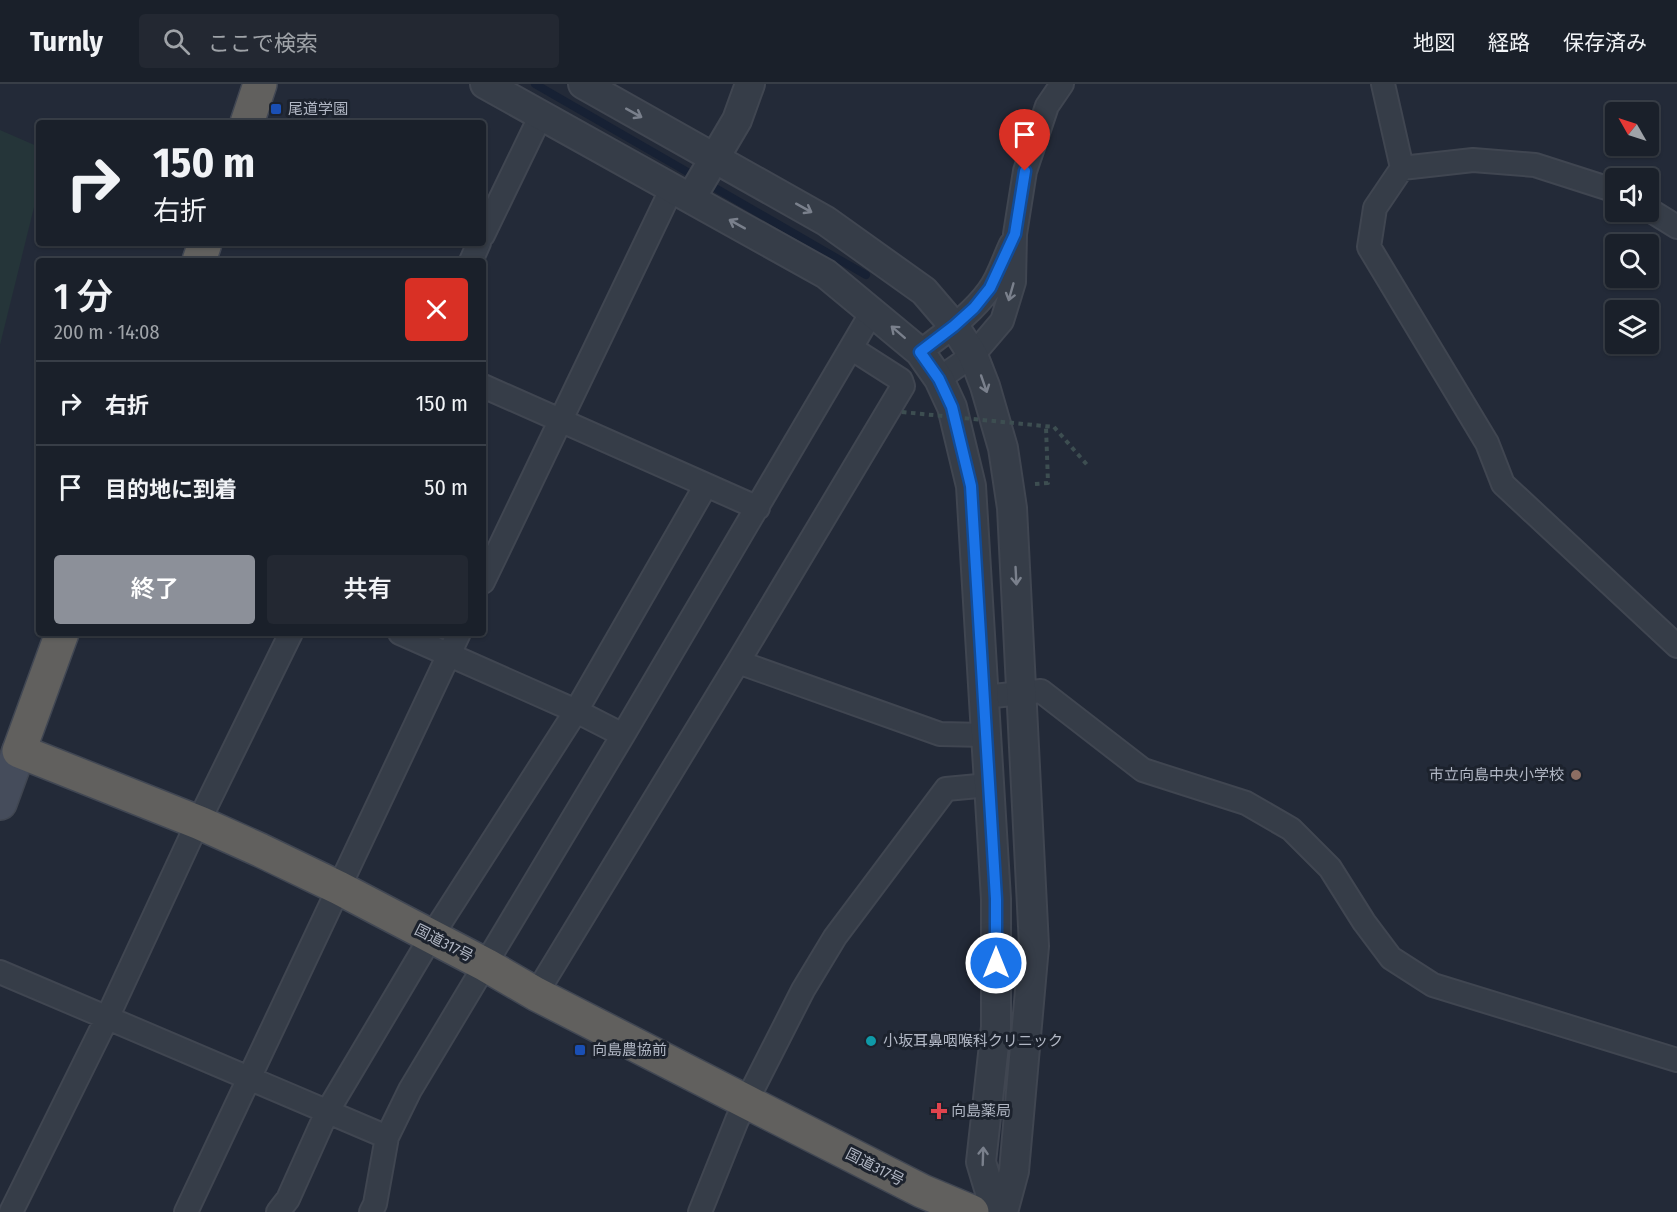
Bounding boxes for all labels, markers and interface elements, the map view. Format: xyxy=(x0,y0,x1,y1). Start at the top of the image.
search box xyxy=(139,14,559,68)
text: Turnly xyxy=(30,25,103,58)
icon: search xyxy=(160,25,193,58)
text: ここで検索 xyxy=(208,30,318,57)
text: 地図 xyxy=(1413,30,1455,56)
text: 経路 xyxy=(1488,30,1530,56)
text: 保存済み xyxy=(1563,30,1647,56)
place label: 尾道学園 xyxy=(288,100,348,118)
marker: 尾道学園 xyxy=(269,102,283,116)
north arrow xyxy=(1605,102,1659,156)
map controls xyxy=(1605,102,1659,354)
one-way arrow xyxy=(625,107,642,119)
pin xyxy=(999,109,1050,171)
icon: arrive xyxy=(1008,118,1041,151)
text: 150 m xyxy=(153,138,255,188)
icon: right xyxy=(54,144,132,222)
button: sound xyxy=(1605,168,1659,222)
text: 右折 xyxy=(153,195,207,227)
one-way arrow xyxy=(795,202,812,214)
one-way arrow xyxy=(728,218,746,229)
button: search xyxy=(1605,234,1659,288)
text: 1 分 xyxy=(54,275,113,319)
button: close xyxy=(405,278,468,341)
one-way arrow xyxy=(1005,282,1016,301)
button: layers xyxy=(1605,300,1659,354)
text: 200 m · 14:08 xyxy=(54,320,160,344)
one-way arrow xyxy=(890,326,906,340)
one-way arrow xyxy=(979,374,990,393)
icon: right xyxy=(54,387,87,420)
text: 150 m xyxy=(416,390,468,417)
text: 右折 xyxy=(105,392,149,419)
icon: arrive xyxy=(54,471,87,504)
text: 50 m xyxy=(424,474,468,501)
text: 目的地に到着 xyxy=(105,476,237,503)
button: 終了 xyxy=(54,555,255,624)
button: 共有 xyxy=(267,555,468,624)
one-way arrow xyxy=(1010,565,1021,585)
place label: 市立向島中央小学校 xyxy=(1429,766,1564,784)
marker: 市立向島中央小学校 xyxy=(1569,768,1583,782)
street label: 国道317号 xyxy=(412,921,476,965)
position arrow xyxy=(964,931,1028,995)
place label: 小坂耳鼻咽喉科クリニック xyxy=(883,1032,1063,1050)
marker: 小坂耳鼻咽喉科クリニック xyxy=(864,1034,878,1048)
place label: 向島農協前 xyxy=(592,1041,667,1059)
marker: 向島農協前 xyxy=(573,1043,587,1057)
place label: 向島薬局 xyxy=(951,1102,1011,1120)
marker: 向島薬局 xyxy=(932,1104,946,1118)
street label: 国道317号 xyxy=(843,1145,907,1189)
one-way arrow xyxy=(977,1146,988,1166)

